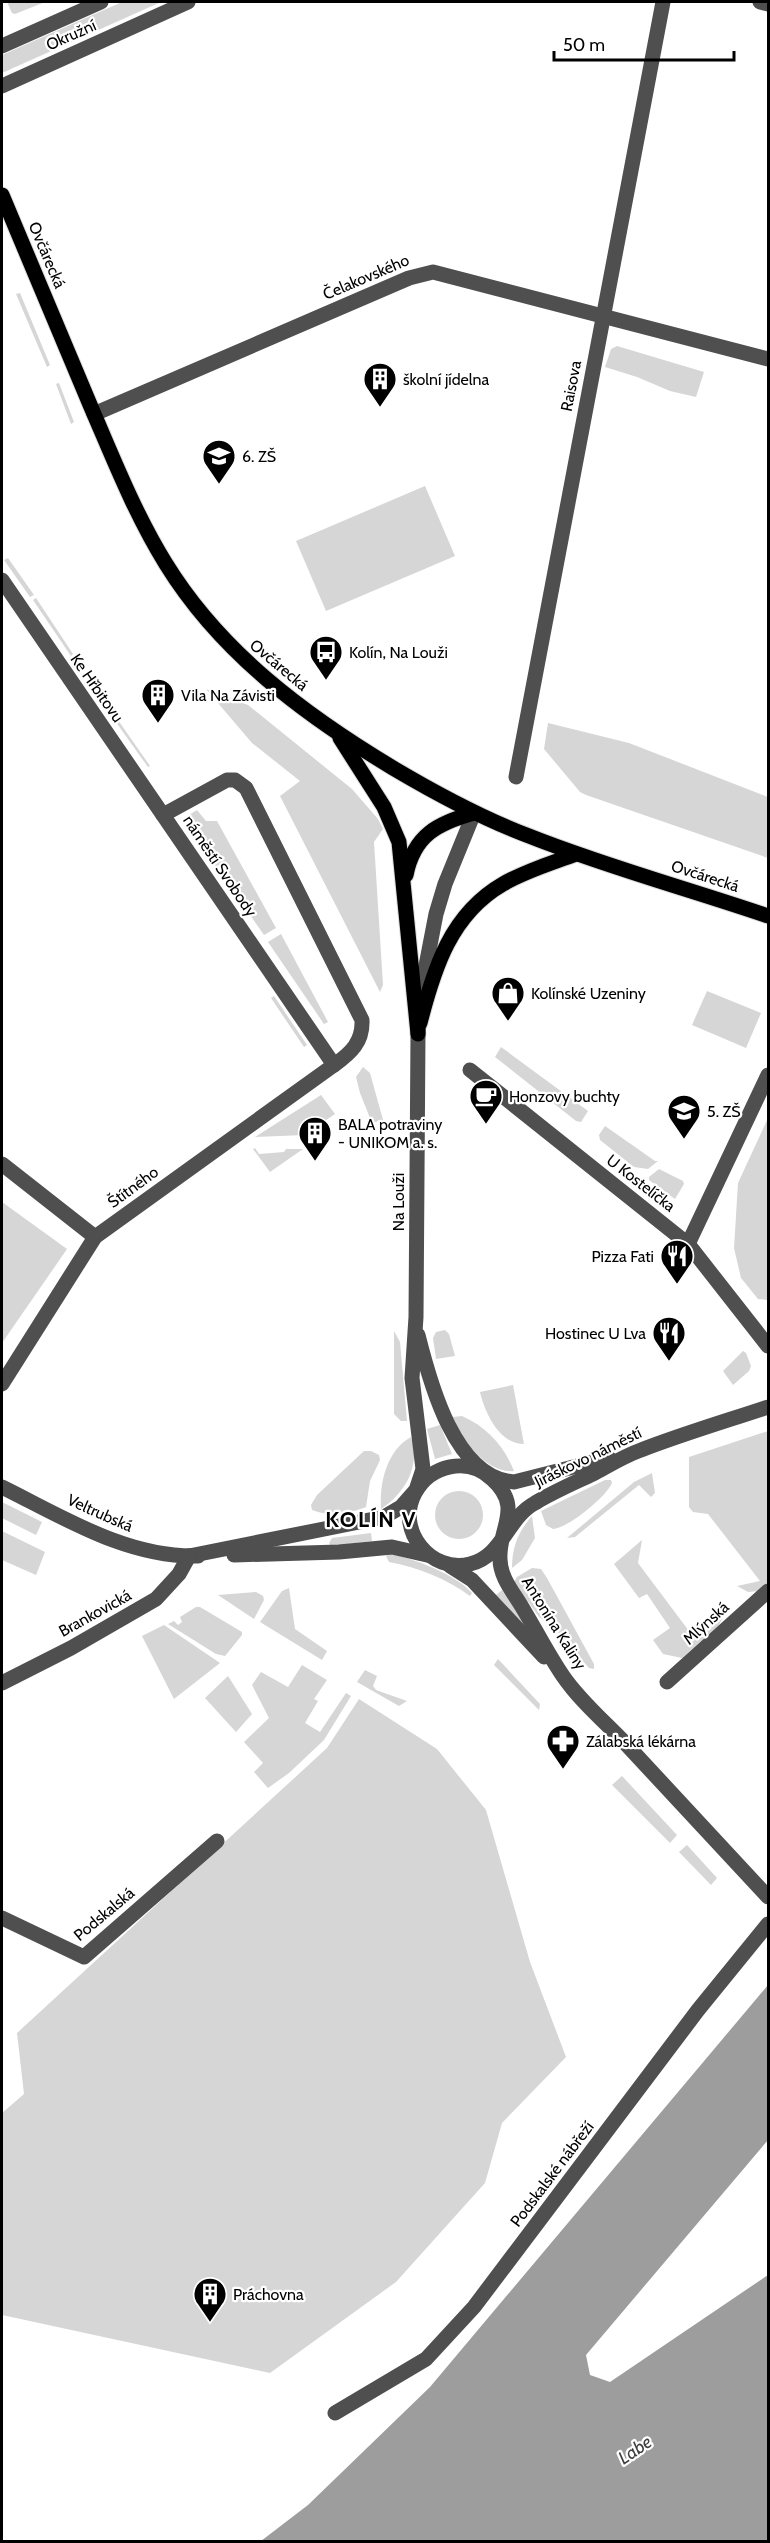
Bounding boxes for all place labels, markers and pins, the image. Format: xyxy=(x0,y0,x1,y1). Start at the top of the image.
building icon: školní jídelna xyxy=(362,361,398,408)
place label: školní jídelna xyxy=(403,370,490,389)
school or university icon: 6. ZŠ xyxy=(201,438,237,485)
place label: 6. ZŠ xyxy=(242,447,276,466)
bus stop icon: Kolín, Na Louži xyxy=(308,634,344,681)
place label: Kolín, Na Louži xyxy=(349,643,448,662)
building icon: Vila Na Závisti xyxy=(140,677,176,724)
place label: Vila Na Závisti xyxy=(181,686,275,705)
shop icon: Kolínské Uzeniny xyxy=(490,975,526,1022)
place label: Kolínské Uzeniny xyxy=(531,984,646,1003)
cafe icon: Honzovy buchty xyxy=(468,1078,504,1125)
place label: Honzovy buchty xyxy=(509,1087,620,1106)
school or university icon: 5. ZŠ xyxy=(666,1093,702,1140)
place label: 5. ZŠ xyxy=(707,1102,741,1121)
building icon: BALA potraviny - UNIKOM a. s. xyxy=(297,1115,333,1162)
place label: BALA potraviny - UNIKOM a. s. xyxy=(338,1115,442,1152)
restaurant icon: Pizza Fati xyxy=(659,1238,695,1285)
place label: Pizza Fati xyxy=(591,1247,654,1266)
restaurant icon: Hostinec U Lva xyxy=(651,1315,687,1362)
place label: Hostinec U Lva xyxy=(545,1324,646,1343)
pharmacy icon: Zálabská lékárna xyxy=(545,1723,581,1770)
place label: Zálabská lékárna xyxy=(586,1732,696,1751)
building icon: Práchovna xyxy=(192,2276,228,2323)
place label: Práchovna xyxy=(233,2285,304,2304)

